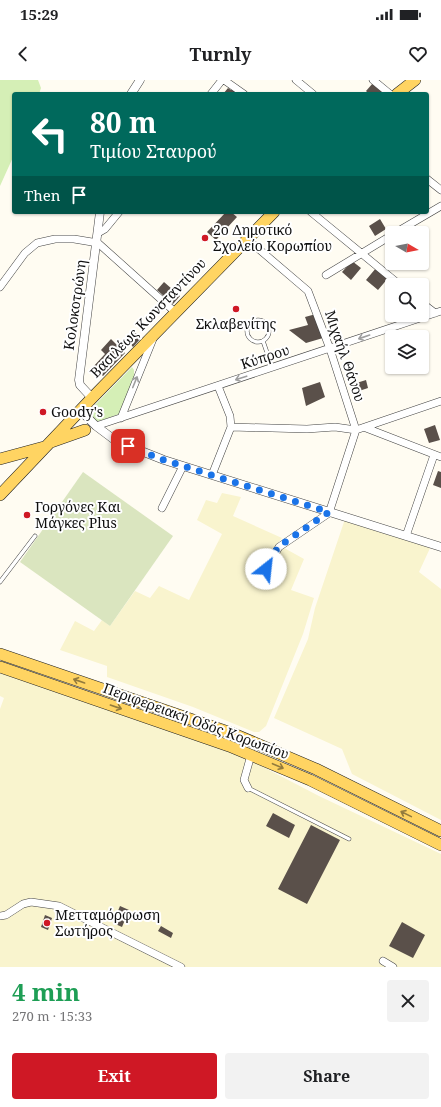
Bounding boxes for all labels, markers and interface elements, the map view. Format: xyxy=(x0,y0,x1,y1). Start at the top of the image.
text: 15:29 xyxy=(20,4,58,24)
text: Turnly xyxy=(190,42,251,66)
icon: back xyxy=(12,43,34,65)
icon: heart xyxy=(407,43,429,65)
text: 80 m xyxy=(90,103,157,141)
icon: left xyxy=(24,108,76,160)
text: Τιμίου Σταυρού xyxy=(90,139,217,163)
icon: arrive xyxy=(68,184,90,206)
text: Then xyxy=(24,185,60,205)
place label: 2ο Δημοτικό Σχολείο Κορωπίου xyxy=(213,220,332,255)
north arrow xyxy=(385,226,429,270)
map controls xyxy=(385,226,429,374)
marker: 2ο Δημοτικό Σχολείο Κορωπίου xyxy=(200,233,210,243)
street label: Βασιλέως Κωνσταντίνου xyxy=(85,254,210,382)
street label: Κολοκοτρώνη xyxy=(59,259,90,351)
button: search xyxy=(385,278,429,322)
marker: Σκλαβενίτης xyxy=(231,304,241,314)
street label: Μιχαήλ Θάνου xyxy=(321,308,370,404)
place label: Σκλαβενίτης xyxy=(196,314,277,333)
button: layers xyxy=(385,330,429,374)
one-way arrow xyxy=(358,334,371,341)
street label: Κύπρου xyxy=(238,340,292,373)
one-way arrow xyxy=(236,375,248,383)
one-way arrow xyxy=(132,376,140,388)
place label: Goody's xyxy=(51,402,103,421)
marker: Goody's xyxy=(38,407,48,417)
pin xyxy=(111,429,145,463)
icon: arrive xyxy=(117,435,139,457)
place label: Γοργόνες Και Μάγκες Plus xyxy=(35,497,121,532)
marker: Γοργόνες Και Μάγκες Plus xyxy=(22,510,32,520)
position arrow xyxy=(245,548,287,590)
one-way arrow xyxy=(73,676,85,684)
street label: Περιφερειακή Οδός Κορωπίου xyxy=(101,678,292,763)
one-way arrow xyxy=(110,703,122,711)
one-way arrow xyxy=(271,763,283,771)
one-way arrow xyxy=(400,810,412,817)
place label: Μετταμόρφωση Σωτήρος xyxy=(55,905,160,940)
marker: Μετταμόρφωση Σωτήρος xyxy=(42,918,52,928)
text: 4 min xyxy=(12,975,80,1008)
button: close xyxy=(387,980,429,1022)
text: 270 m · 15:33 xyxy=(12,1007,92,1025)
button: Exit xyxy=(12,1053,217,1099)
button: Share xyxy=(225,1053,429,1099)

